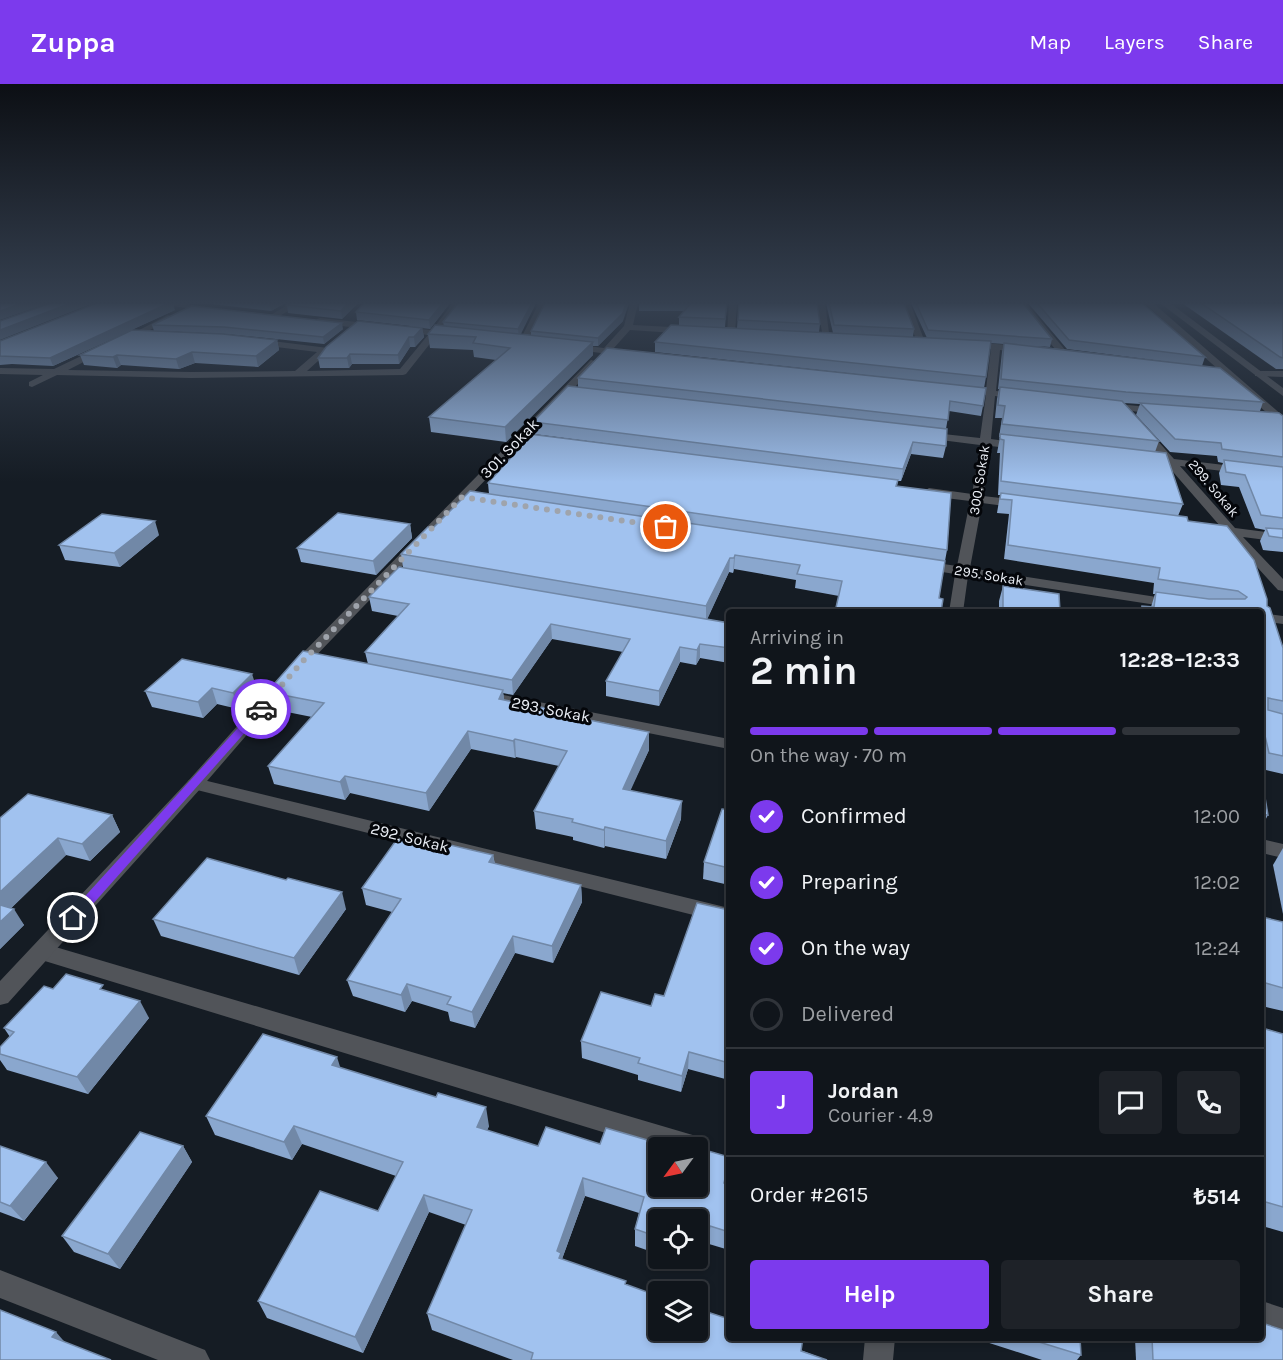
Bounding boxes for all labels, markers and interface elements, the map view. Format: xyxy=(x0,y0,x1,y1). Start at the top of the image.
text: Zuppa xyxy=(30,26,116,59)
text: Map xyxy=(1029,30,1071,54)
text: Layers xyxy=(1104,30,1165,54)
text: Share xyxy=(1198,30,1253,54)
street label: 301. Sokak xyxy=(476,414,543,482)
street label: 300. Sokak xyxy=(966,444,993,516)
street label: 299. Sokak xyxy=(1185,456,1243,521)
pin xyxy=(640,501,691,552)
icon: bag xyxy=(649,510,682,543)
street label: 295. Sokak xyxy=(953,562,1025,589)
text: Arriving in xyxy=(750,626,844,649)
text: 12:28–12:33 xyxy=(1119,647,1240,673)
text: 2 min xyxy=(750,648,858,694)
courier xyxy=(231,679,291,739)
icon: car xyxy=(245,693,278,726)
street label: 293. Sokak xyxy=(510,693,592,726)
text: On the way · 70 m xyxy=(750,744,907,767)
icon: check xyxy=(750,800,783,833)
text: Confirmed xyxy=(801,803,907,829)
text: 12:00 xyxy=(1193,805,1240,828)
street label: 292. Sokak xyxy=(369,819,451,856)
icon: check xyxy=(750,866,783,899)
text: Preparing xyxy=(801,869,898,895)
text: 12:02 xyxy=(1194,871,1240,894)
pin xyxy=(47,892,98,943)
icon: home xyxy=(56,901,89,934)
icon: check xyxy=(750,932,783,965)
text: On the way xyxy=(801,935,910,961)
text: 12:24 xyxy=(1194,937,1240,960)
text: Delivered xyxy=(801,1001,894,1027)
button: chat xyxy=(1099,1071,1162,1134)
button: phone xyxy=(1177,1071,1240,1134)
text: Jordan xyxy=(828,1078,899,1104)
text: J xyxy=(777,1089,786,1115)
text: Courier · 4.9 xyxy=(828,1104,933,1127)
north arrow xyxy=(648,1137,708,1197)
map controls xyxy=(648,1137,708,1341)
text: Order #2615 xyxy=(750,1182,868,1208)
text: ₺514 xyxy=(1194,1184,1240,1210)
button: locate xyxy=(648,1209,708,1269)
button: Help xyxy=(750,1260,989,1329)
button: Share xyxy=(1001,1260,1240,1329)
button: layers xyxy=(648,1281,708,1341)

